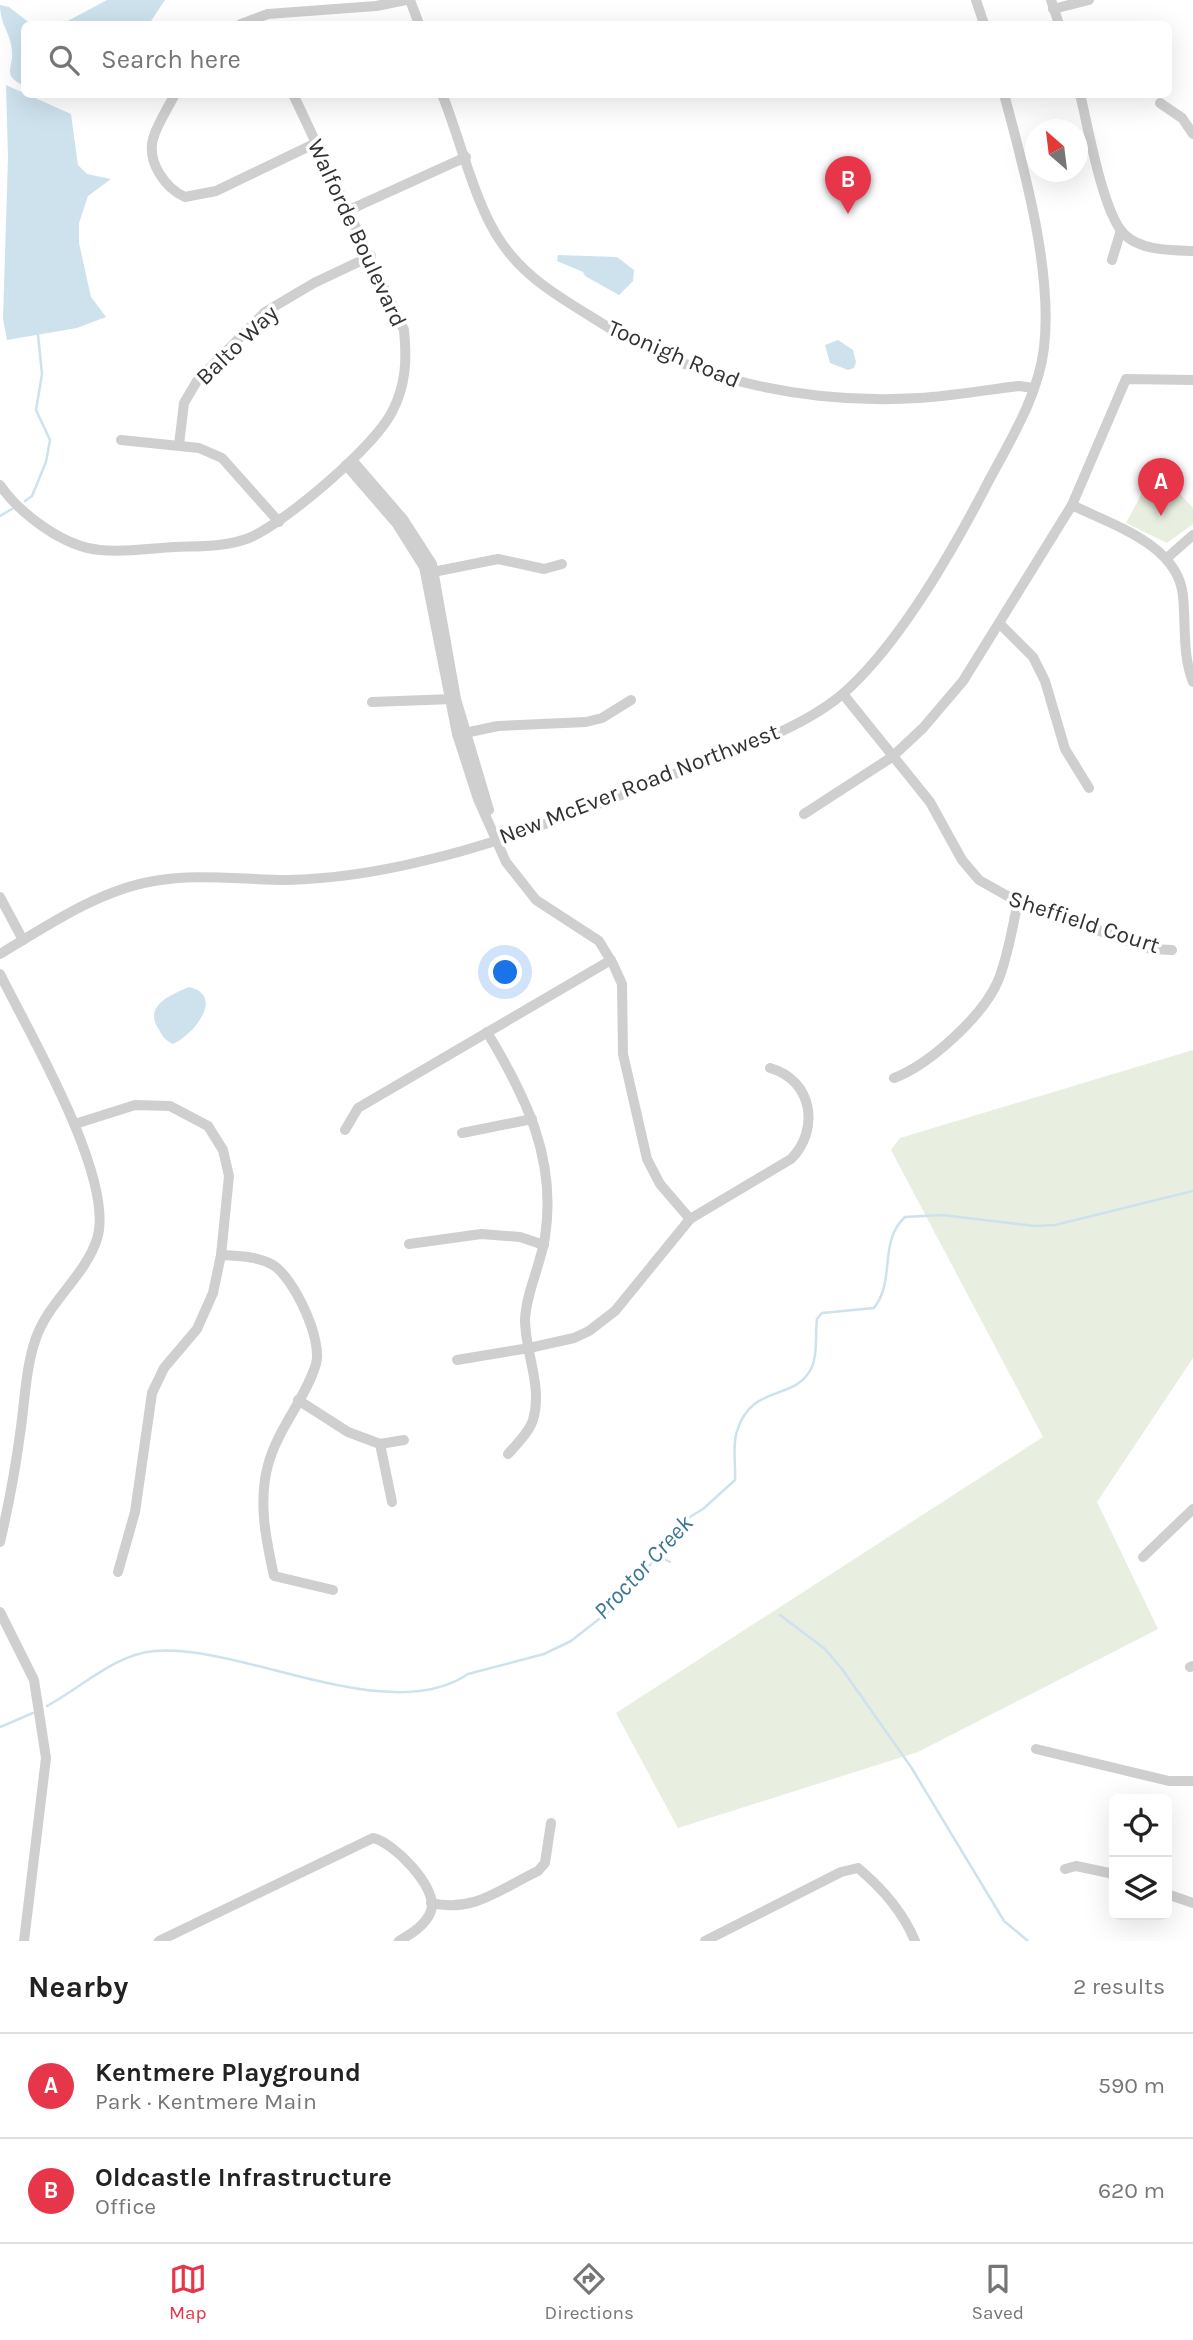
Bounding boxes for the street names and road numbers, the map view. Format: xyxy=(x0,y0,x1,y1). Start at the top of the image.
street label: Walforde Boulevard xyxy=(302,135,412,331)
street label: Balto Way xyxy=(190,299,284,391)
street label: Toonigh Road xyxy=(604,314,744,394)
street label: New McEver Road Northwest xyxy=(495,718,783,850)
street label: Sheffield Court xyxy=(1005,885,1163,959)

